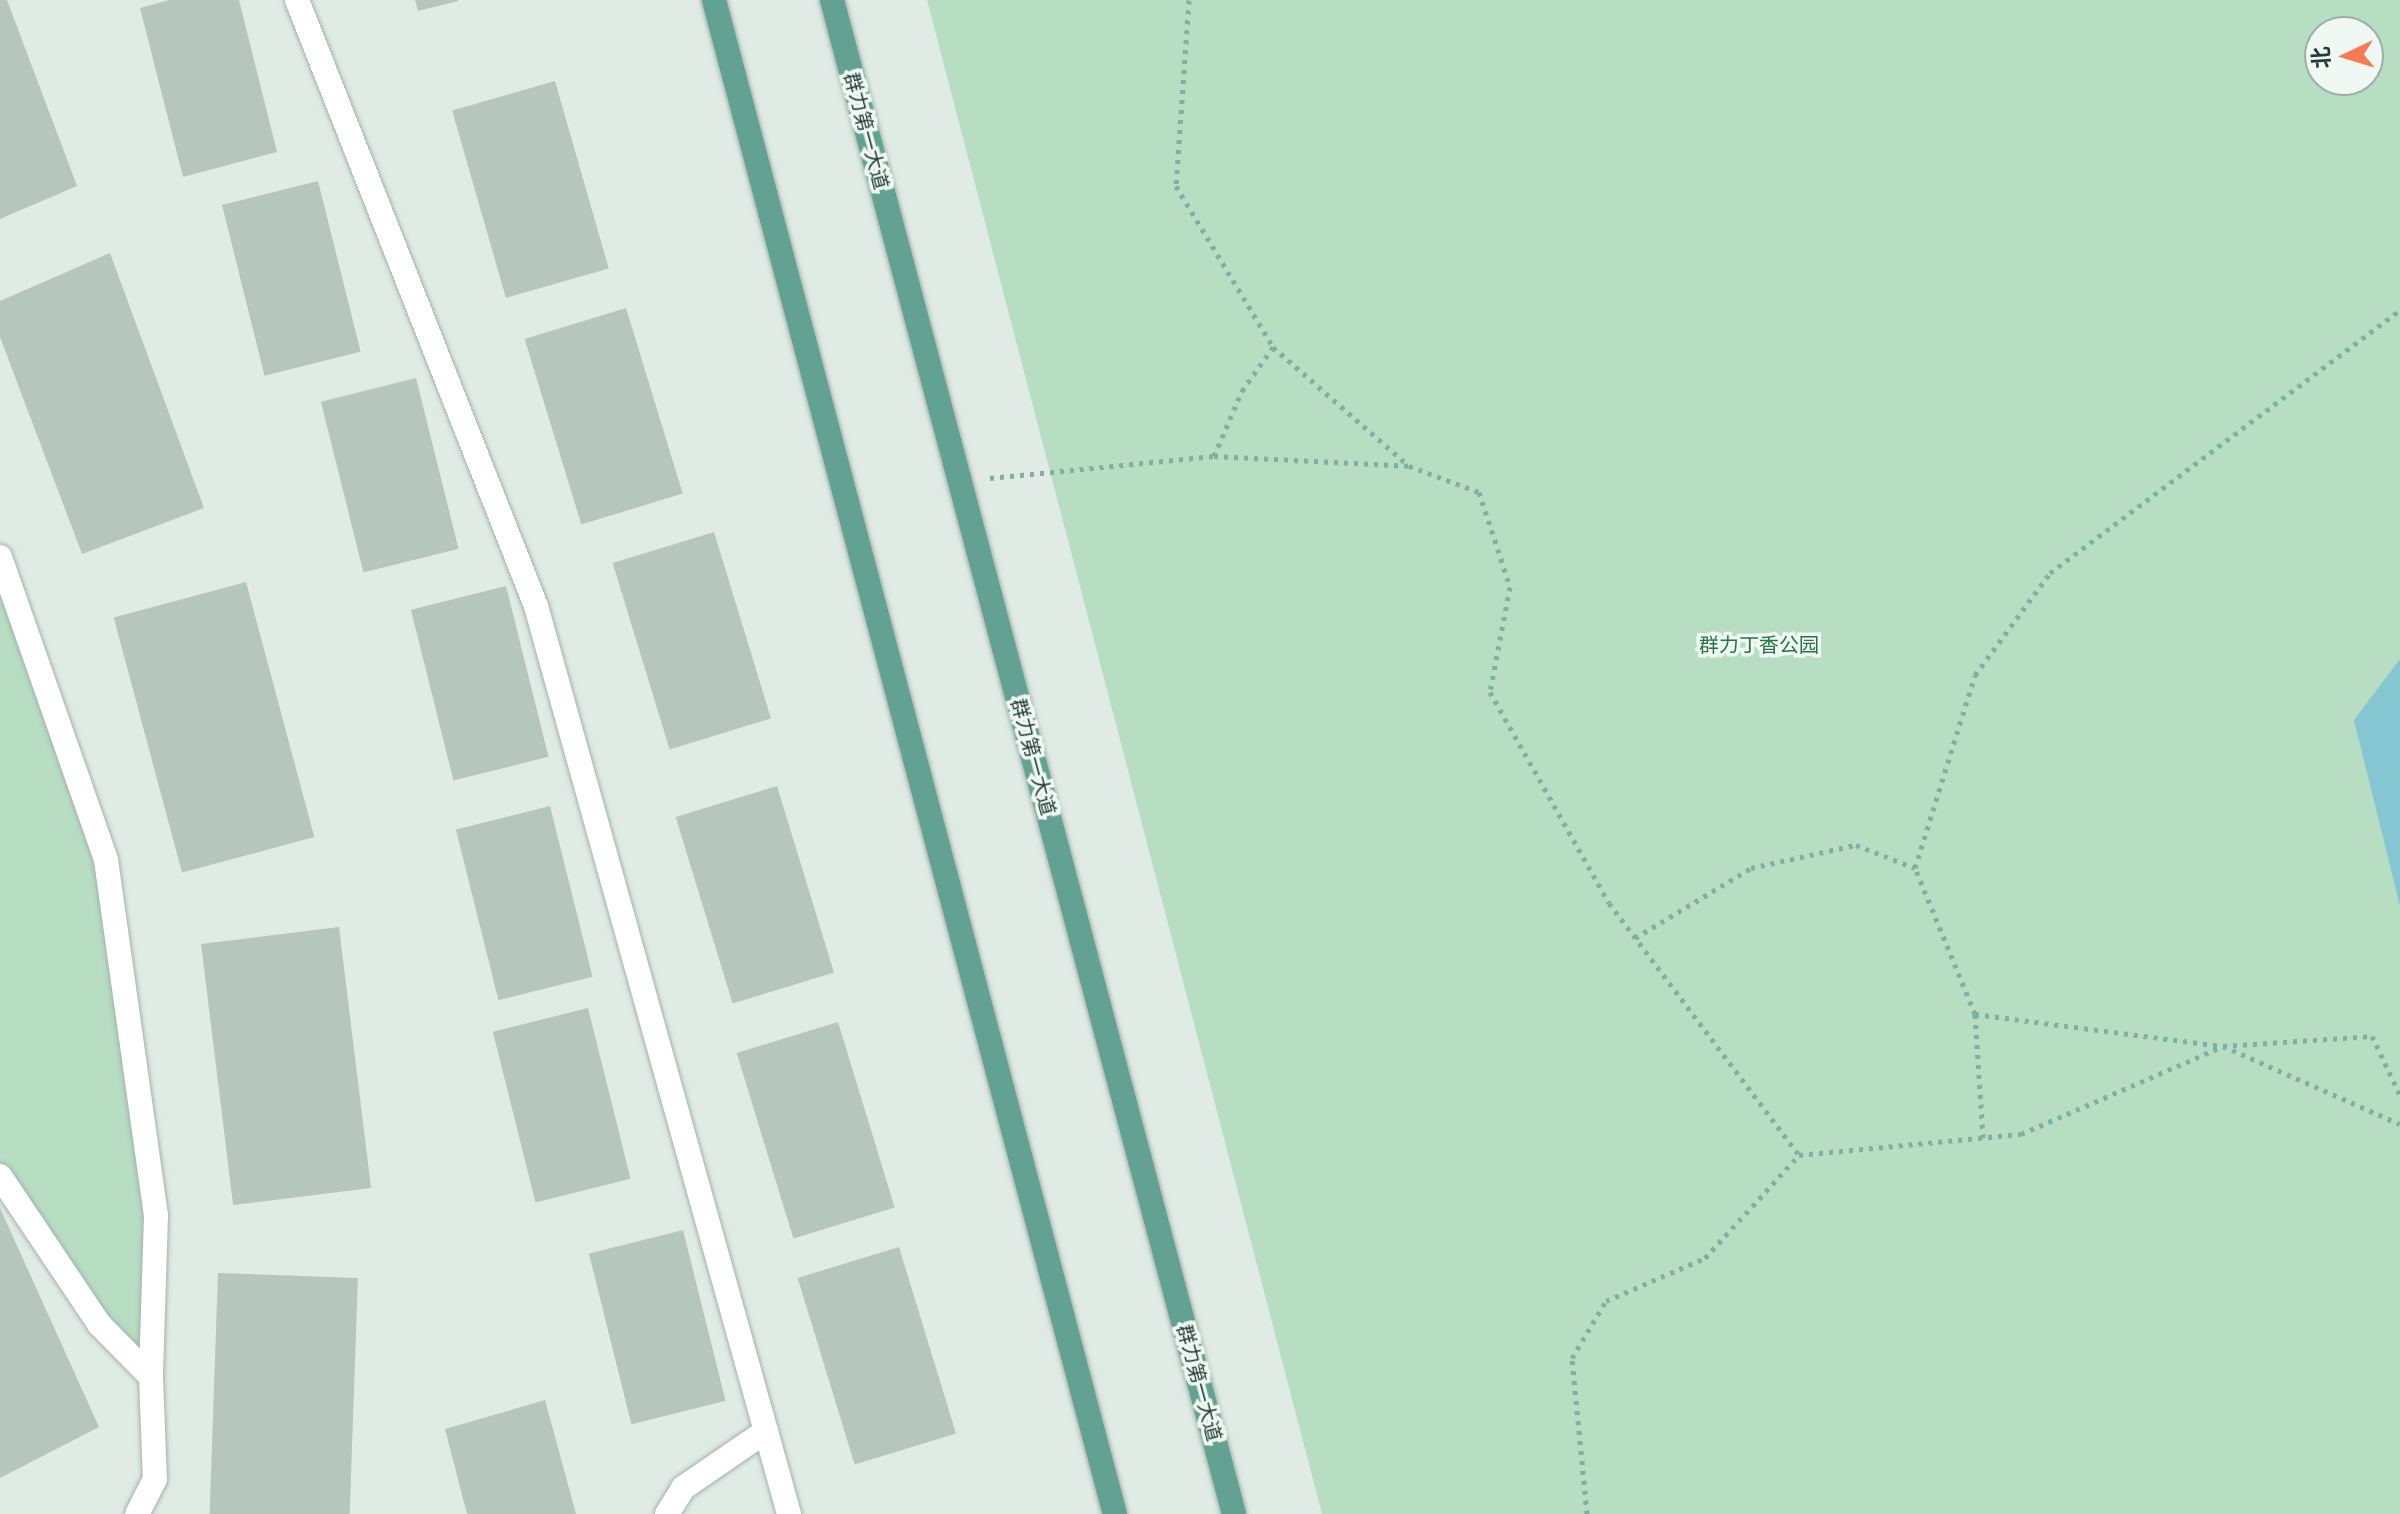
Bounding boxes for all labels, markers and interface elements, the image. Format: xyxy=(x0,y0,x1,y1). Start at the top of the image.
north arrow xyxy=(2304,16,2384,96)
text: 北 xyxy=(2306,46,2337,70)
street label: 群力第一大道 xyxy=(839,70,893,192)
park label: 群力丁香公园 xyxy=(1699,633,1819,657)
street label: 群力第一大道 xyxy=(1006,696,1060,818)
street label: 群力第一大道 xyxy=(1172,1322,1226,1444)

